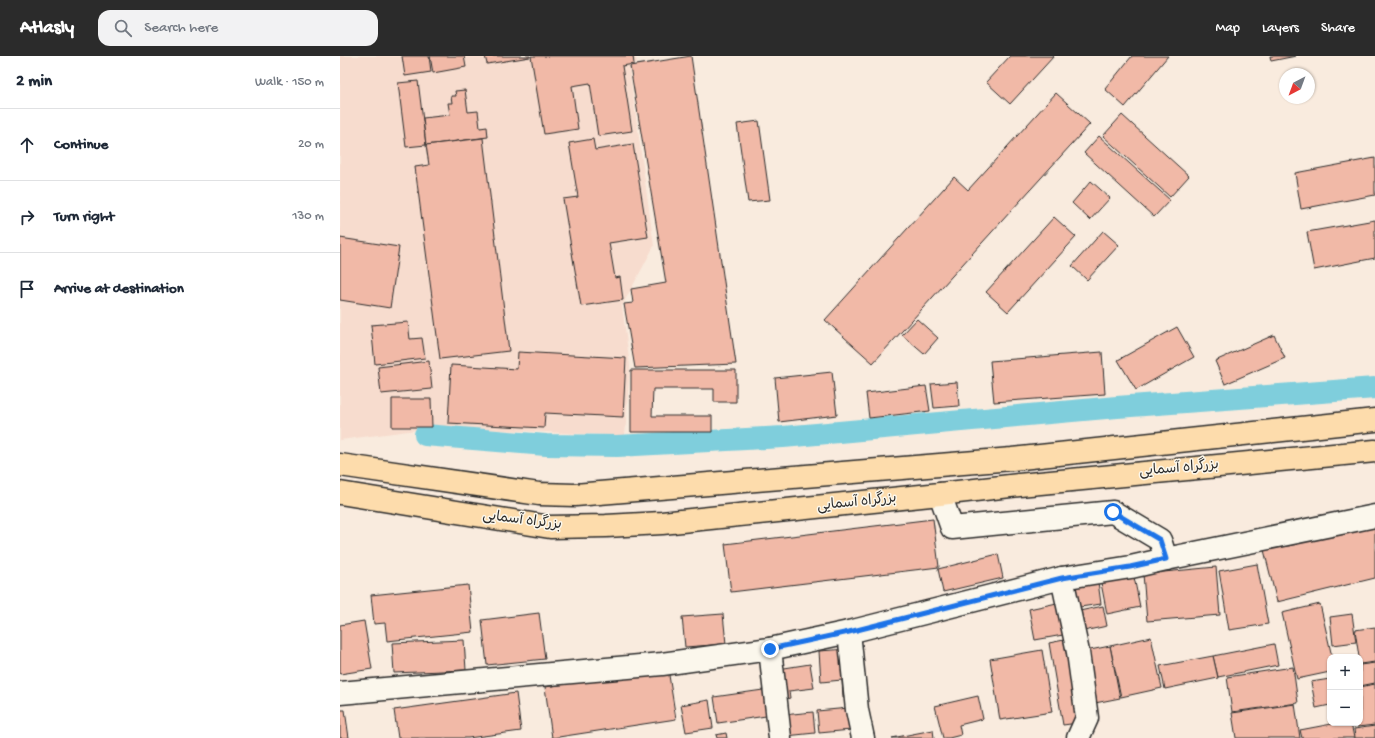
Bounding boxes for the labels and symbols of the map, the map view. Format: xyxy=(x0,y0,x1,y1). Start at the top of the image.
north arrow xyxy=(1279,68,1315,104)
street label: بزرگراه آسمایی xyxy=(1138,455,1219,481)
street label: بزرگراه آسمایی xyxy=(816,488,898,516)
route start xyxy=(1104,503,1122,521)
street label: بزرگراه آسمایی xyxy=(481,506,563,534)
route end xyxy=(761,640,779,658)

